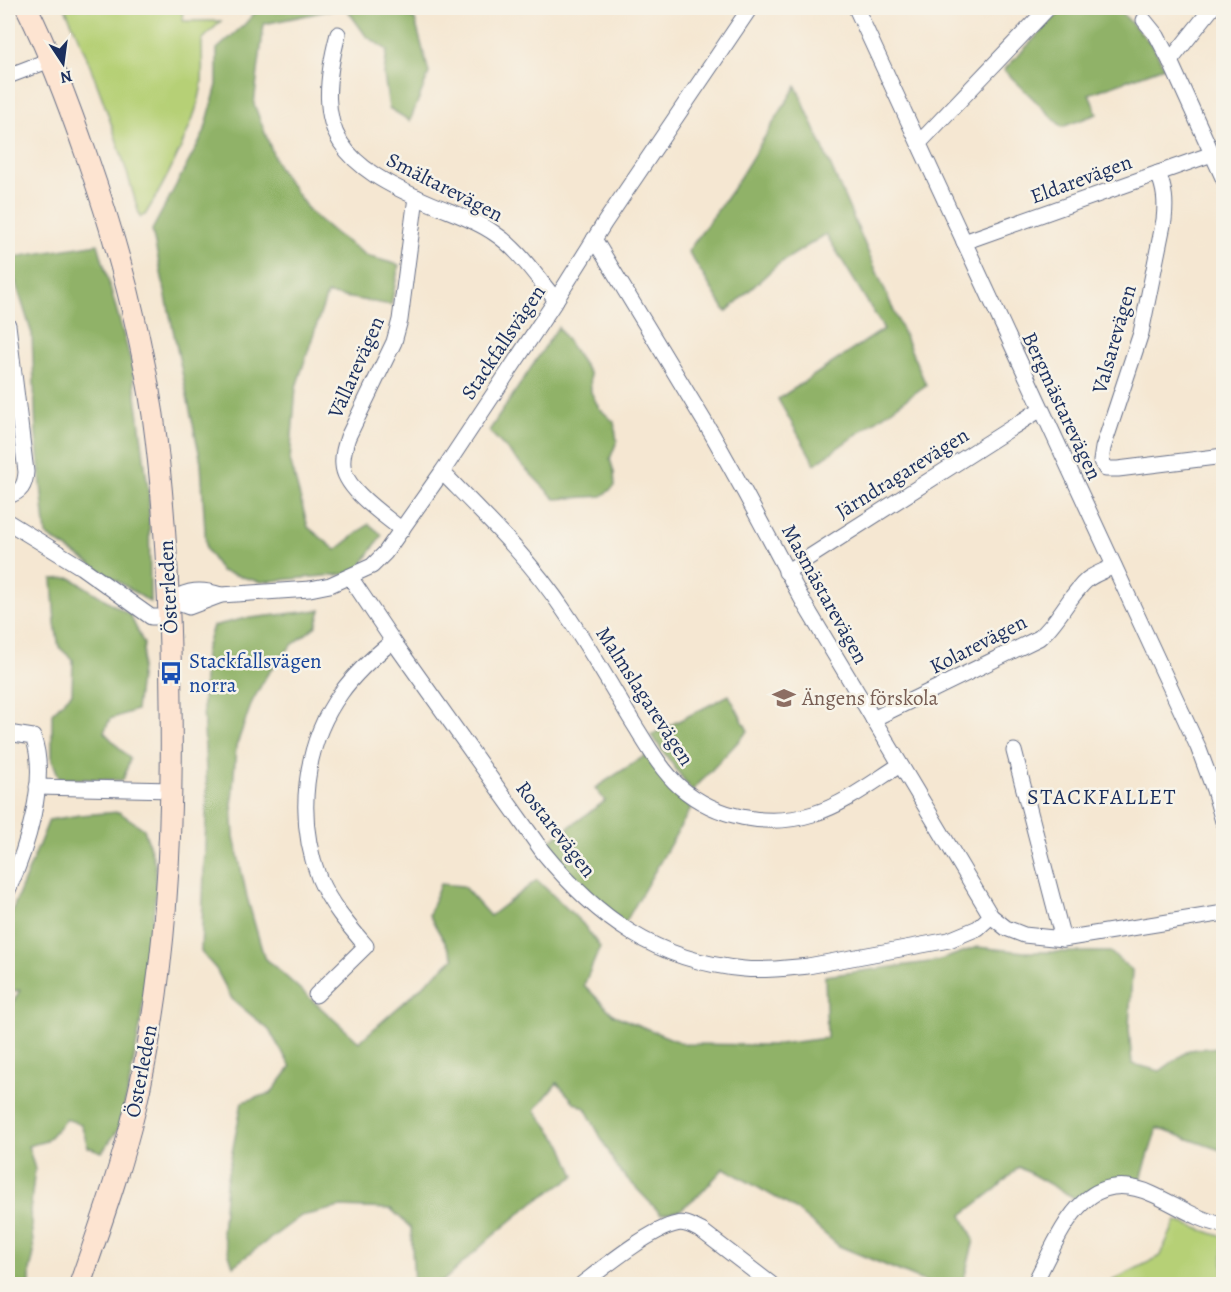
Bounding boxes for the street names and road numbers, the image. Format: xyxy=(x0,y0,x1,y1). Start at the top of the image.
street label: Smältarevägen xyxy=(382,146,508,228)
street label: Eldarevägen xyxy=(1026,148,1136,210)
street label: Stackfallsvägen xyxy=(454,279,552,405)
street label: Valsarevägen xyxy=(1085,281,1143,398)
street label: Vällarevägen xyxy=(321,312,391,423)
street label: Bergmästarevägen xyxy=(1015,327,1109,485)
street label: Järndragarevägen xyxy=(830,421,974,525)
street label: Masmästarevägen xyxy=(775,519,875,669)
street label: Österleden xyxy=(152,539,184,635)
street label: Kolarevägen xyxy=(925,608,1031,680)
street label: Malmslagarevägen xyxy=(589,621,701,771)
street label: Rostarevägen xyxy=(509,775,603,883)
street label: Österleden xyxy=(118,1022,164,1120)

